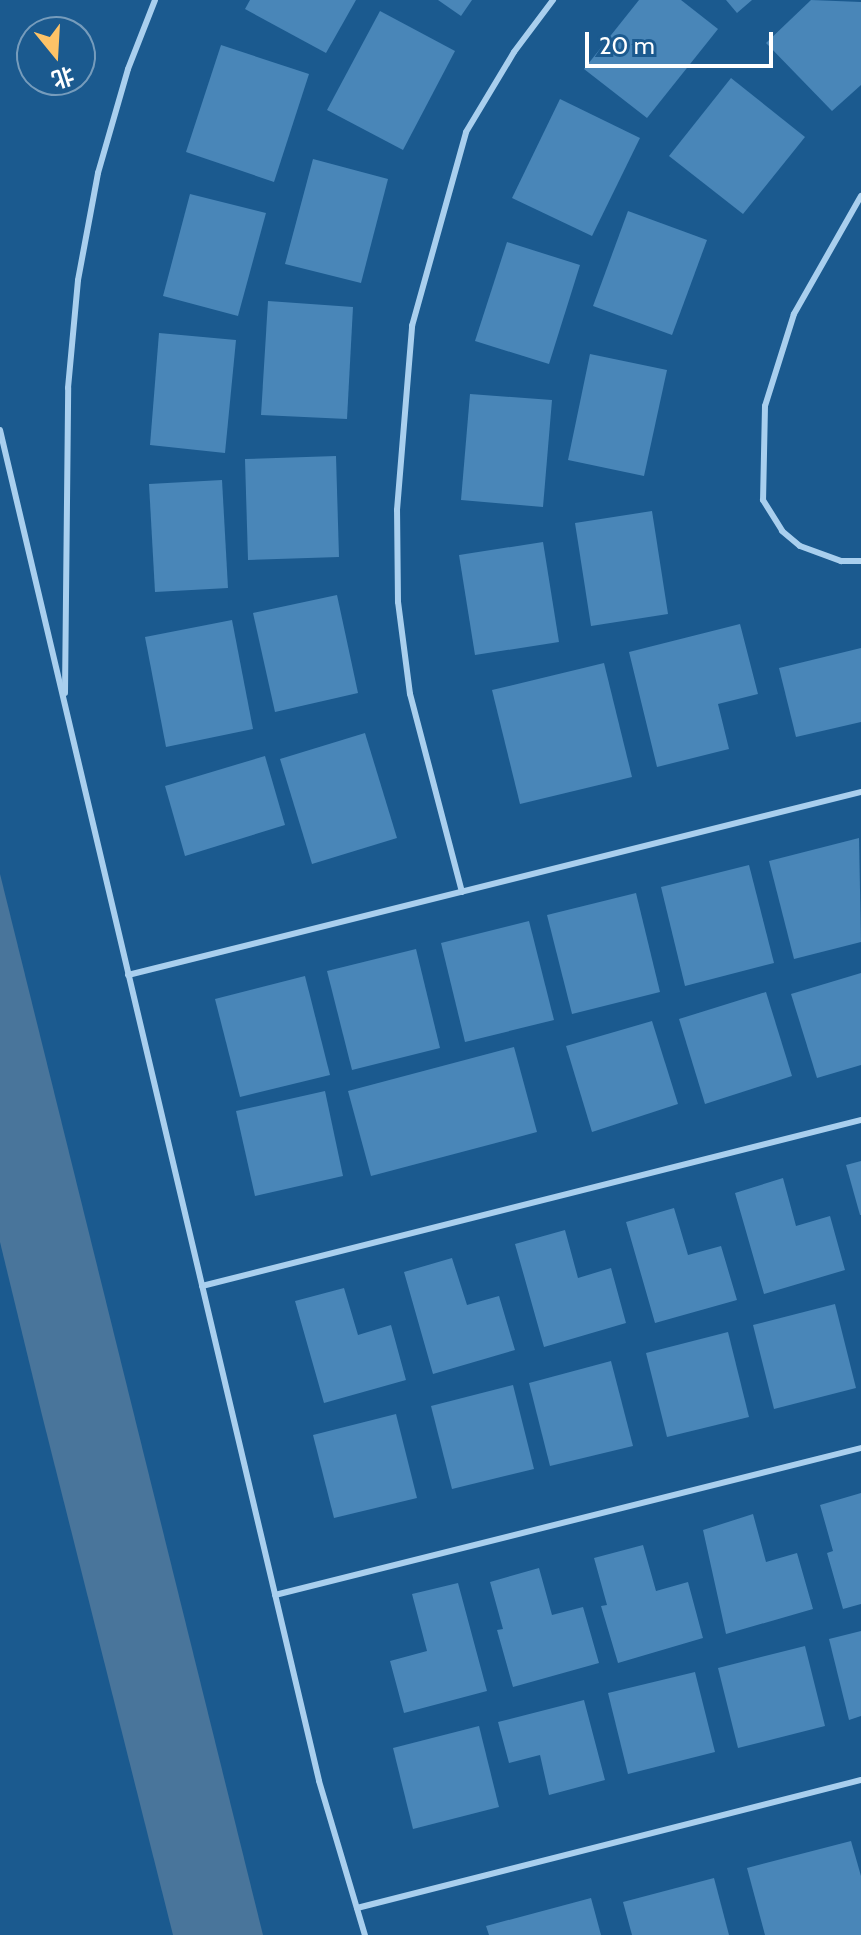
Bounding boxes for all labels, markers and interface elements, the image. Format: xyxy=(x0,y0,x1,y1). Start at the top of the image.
north arrow xyxy=(16,16,96,96)
scale bar xyxy=(589,16,777,66)
text: 20 m xyxy=(599,31,655,60)
text: 北 xyxy=(48,61,78,94)

